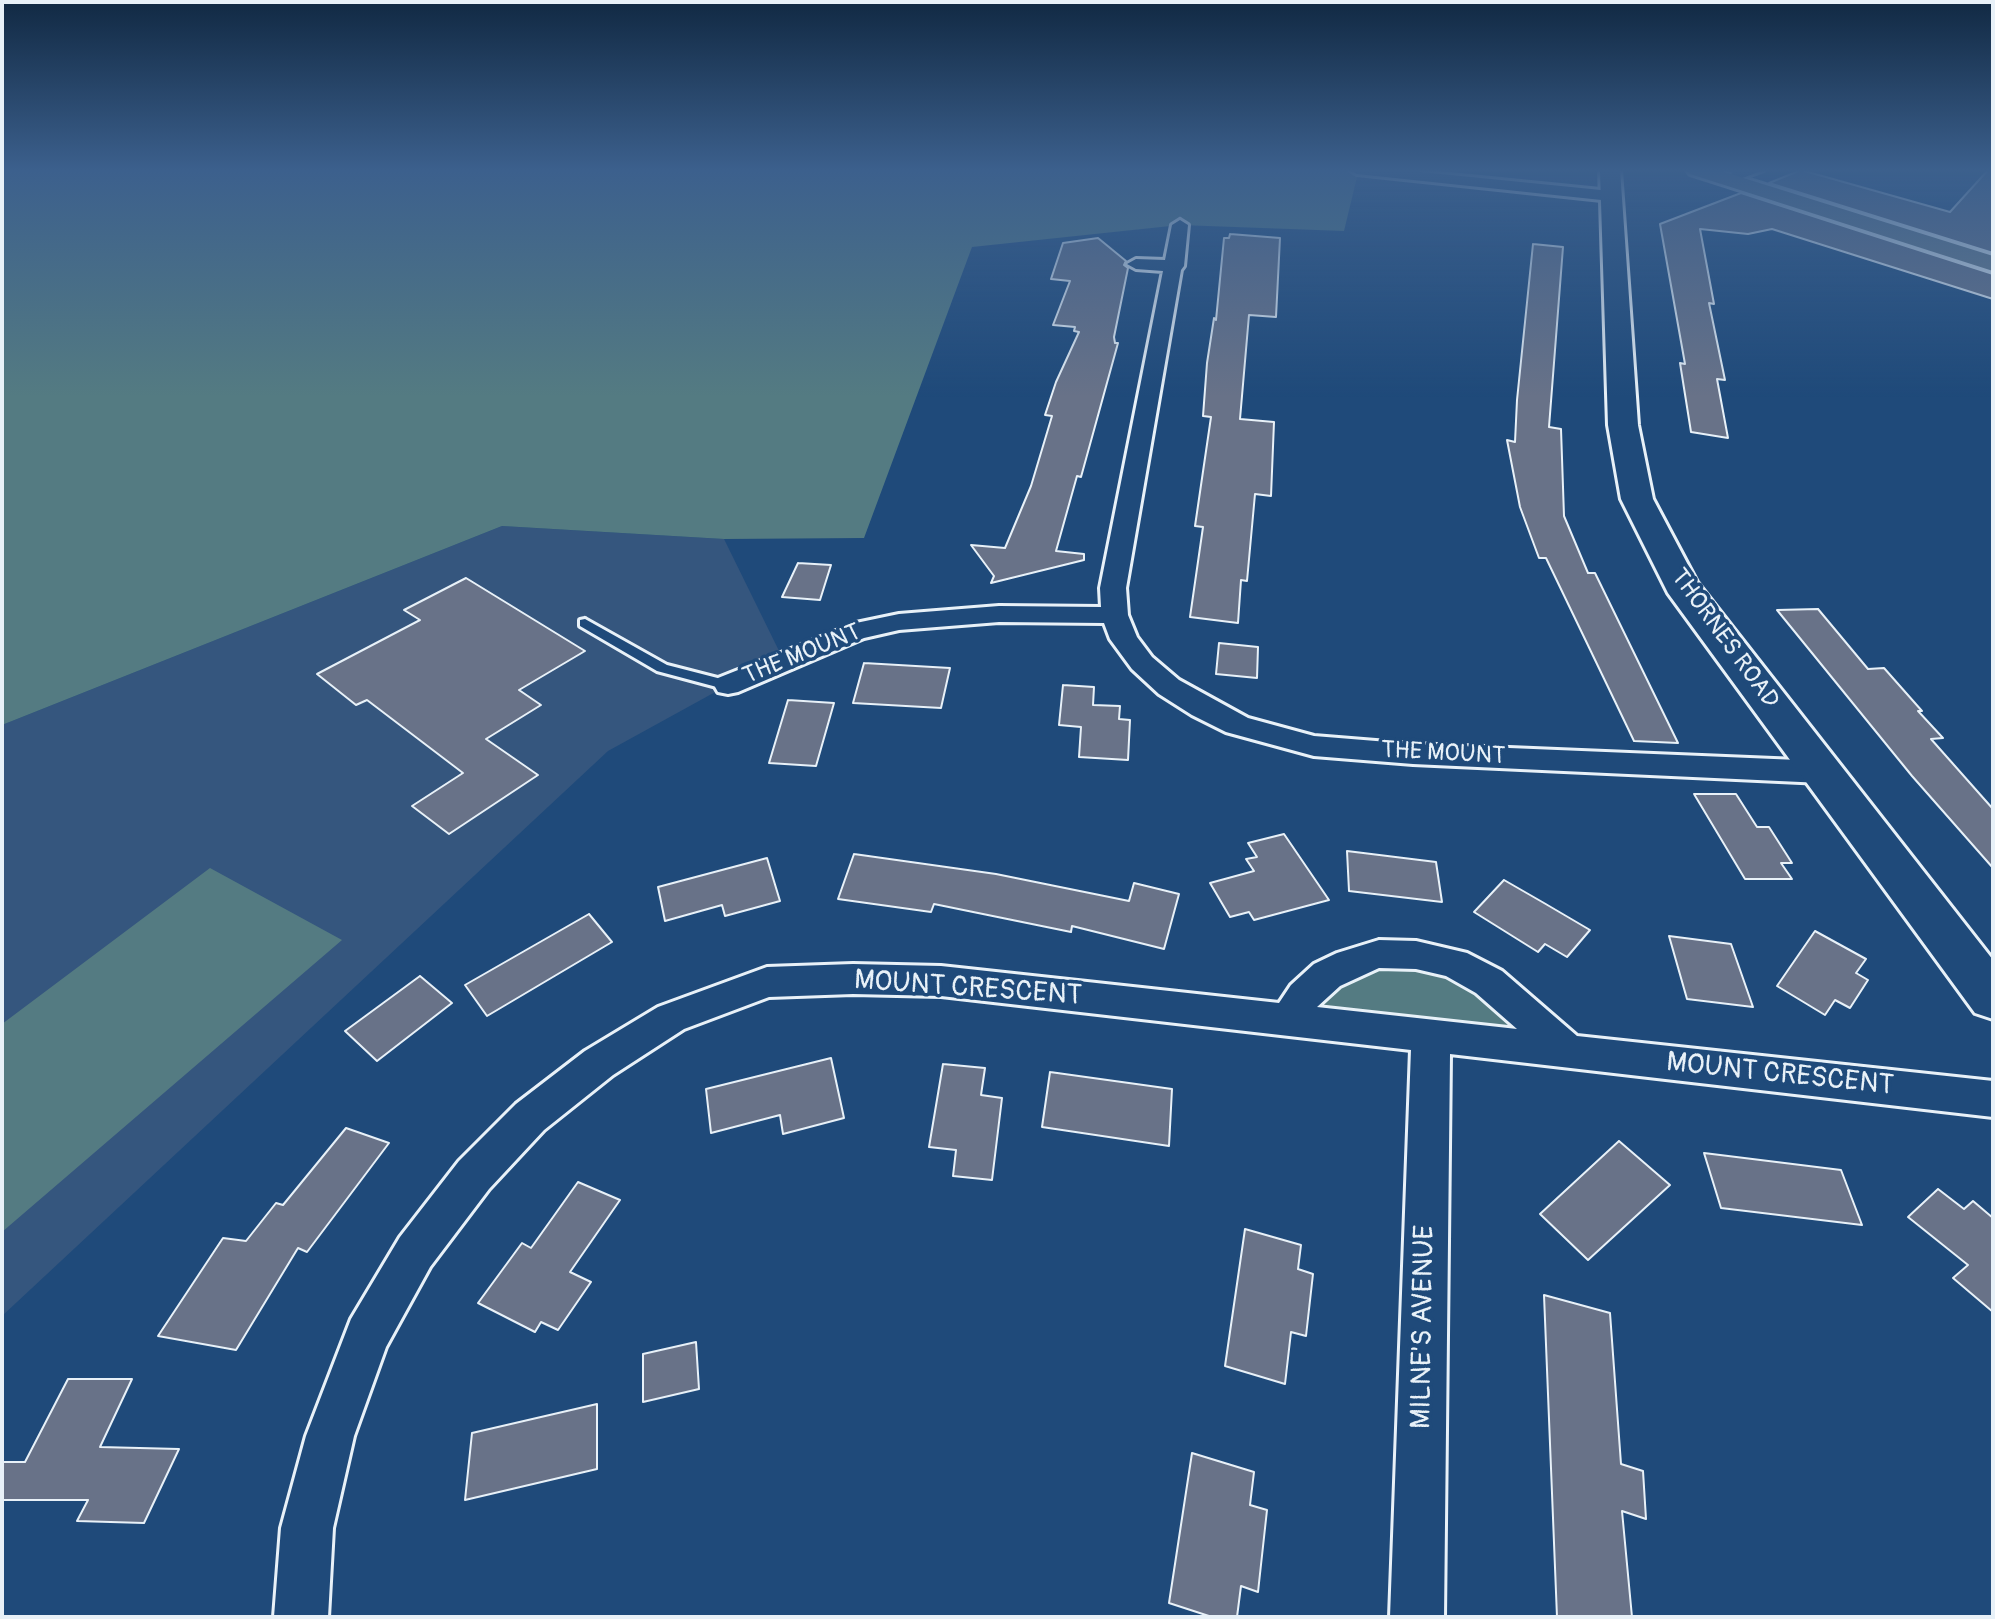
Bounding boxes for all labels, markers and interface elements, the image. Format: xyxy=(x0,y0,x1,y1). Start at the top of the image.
street label: THORNES ROAD xyxy=(1664,564,1784,714)
street label: THE MOUNT xyxy=(739,618,865,692)
street label: THE MOUNT xyxy=(1380,736,1506,772)
street label: MOUNT CRESCENT xyxy=(853,964,1083,1014)
street label: MOUNT CRESCENT xyxy=(1665,1046,1895,1104)
street label: MILNE'S AVENUE xyxy=(1405,1225,1443,1429)

